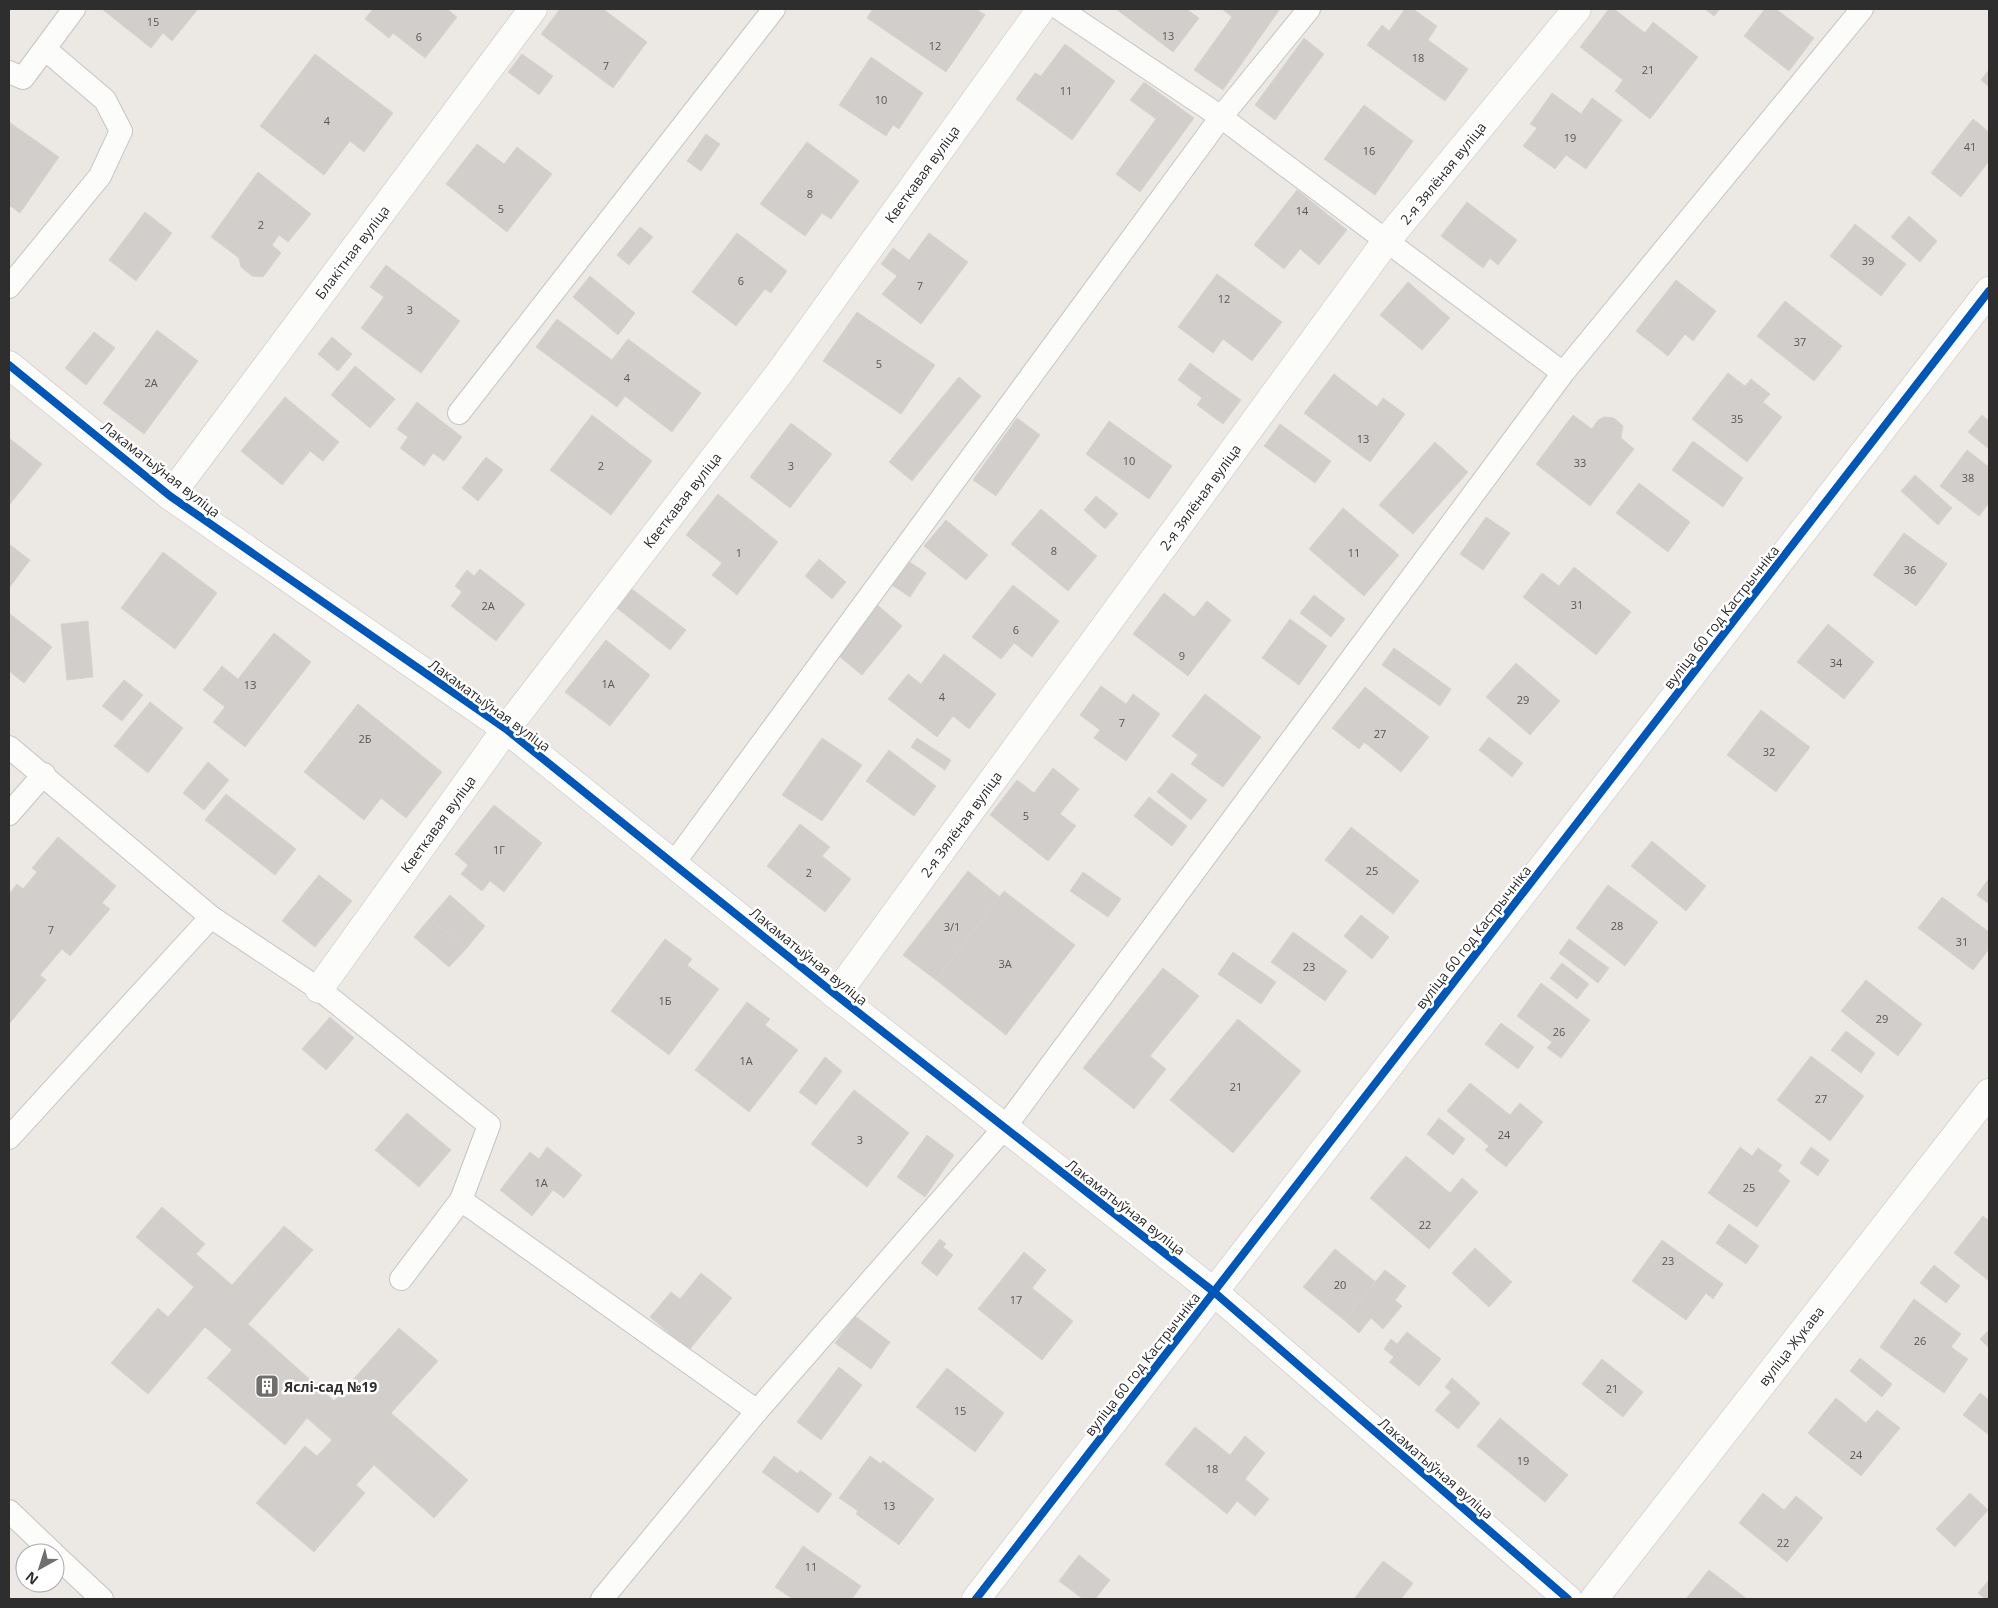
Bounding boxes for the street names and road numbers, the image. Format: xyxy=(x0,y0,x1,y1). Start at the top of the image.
street label: 2-я Зялёная вуліца xyxy=(1396,118,1490,228)
street label: Кветкавая вуліца xyxy=(880,121,964,227)
street label: Блакітная вуліца xyxy=(310,201,394,303)
street label: Лакаматыўная вуліца xyxy=(98,417,224,521)
street label: 2-я Зялёная вуліца xyxy=(1155,440,1245,554)
street label: Кветкавая вуліца xyxy=(639,448,725,552)
street label: вуліца 60 год Кастрычніка xyxy=(1659,541,1783,693)
street label: Лакаматыўная вуліца xyxy=(425,654,555,756)
street label: 2-я Зялёная вуліца xyxy=(916,767,1006,881)
street label: Кветкавая вуліца xyxy=(396,771,480,877)
street label: вуліца 60 год Кастрычніка xyxy=(1411,861,1535,1013)
street label: Лакаматыўная вуліца xyxy=(746,903,872,1009)
street label: Лакаматыўная вуліца xyxy=(1063,1155,1189,1259)
street label: вуліца 60 год Кастрычніка xyxy=(1080,1288,1204,1440)
street label: вуліца Жукава xyxy=(1754,1302,1828,1390)
street label: Лакаматыўная вуліца xyxy=(1375,1413,1497,1523)

